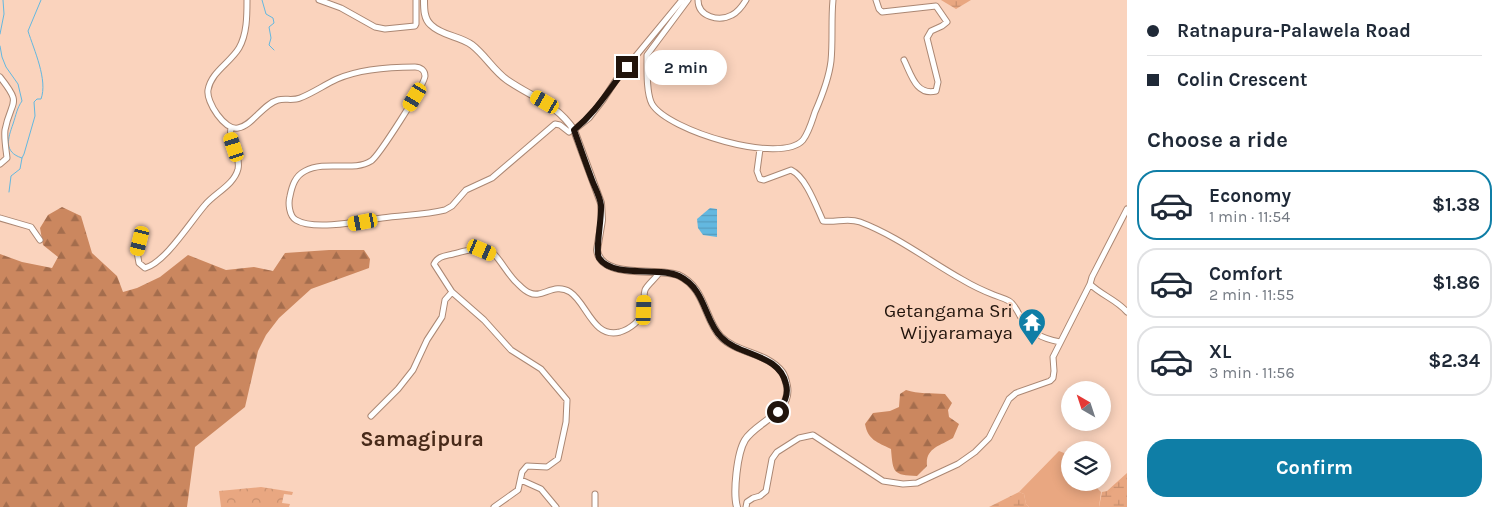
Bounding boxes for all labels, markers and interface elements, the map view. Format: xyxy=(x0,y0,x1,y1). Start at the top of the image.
text: Ratnapura-Palawela Road xyxy=(1177,20,1411,42)
callout: 2 min xyxy=(644,50,727,84)
route end xyxy=(616,56,638,78)
text: 2 min xyxy=(664,58,708,77)
text: Colin Crescent xyxy=(1177,69,1308,91)
car xyxy=(400,80,429,114)
car xyxy=(528,88,561,116)
text: Choose a ride xyxy=(1147,127,1288,153)
car xyxy=(222,130,245,164)
icon: car xyxy=(1149,183,1194,228)
text: Economy xyxy=(1209,185,1291,207)
text: $1.38 xyxy=(1432,194,1480,216)
text: 1 min · 11:54 xyxy=(1209,207,1290,226)
car xyxy=(346,212,379,232)
car xyxy=(129,225,150,257)
car xyxy=(465,237,498,263)
icon: car xyxy=(1149,261,1194,306)
text: Comfort xyxy=(1209,263,1283,285)
text: $1.86 xyxy=(1432,272,1480,294)
text: 2 min · 11:55 xyxy=(1209,285,1294,304)
car xyxy=(635,295,652,325)
place label: Getangama Sri Wijyaramaya xyxy=(884,300,1013,344)
temple icon: Getangama Sri Wijyaramaya xyxy=(1017,307,1047,346)
icon: car xyxy=(1149,339,1194,384)
text: XL xyxy=(1209,341,1231,363)
text: $2.34 xyxy=(1428,350,1480,372)
text: 3 min · 11:56 xyxy=(1209,363,1295,382)
north arrow xyxy=(1061,381,1111,431)
map controls xyxy=(1061,381,1111,491)
route start xyxy=(767,401,789,423)
district label: Samagipura xyxy=(360,427,484,451)
button: Confirm xyxy=(1147,439,1482,497)
button: layers xyxy=(1061,441,1111,491)

